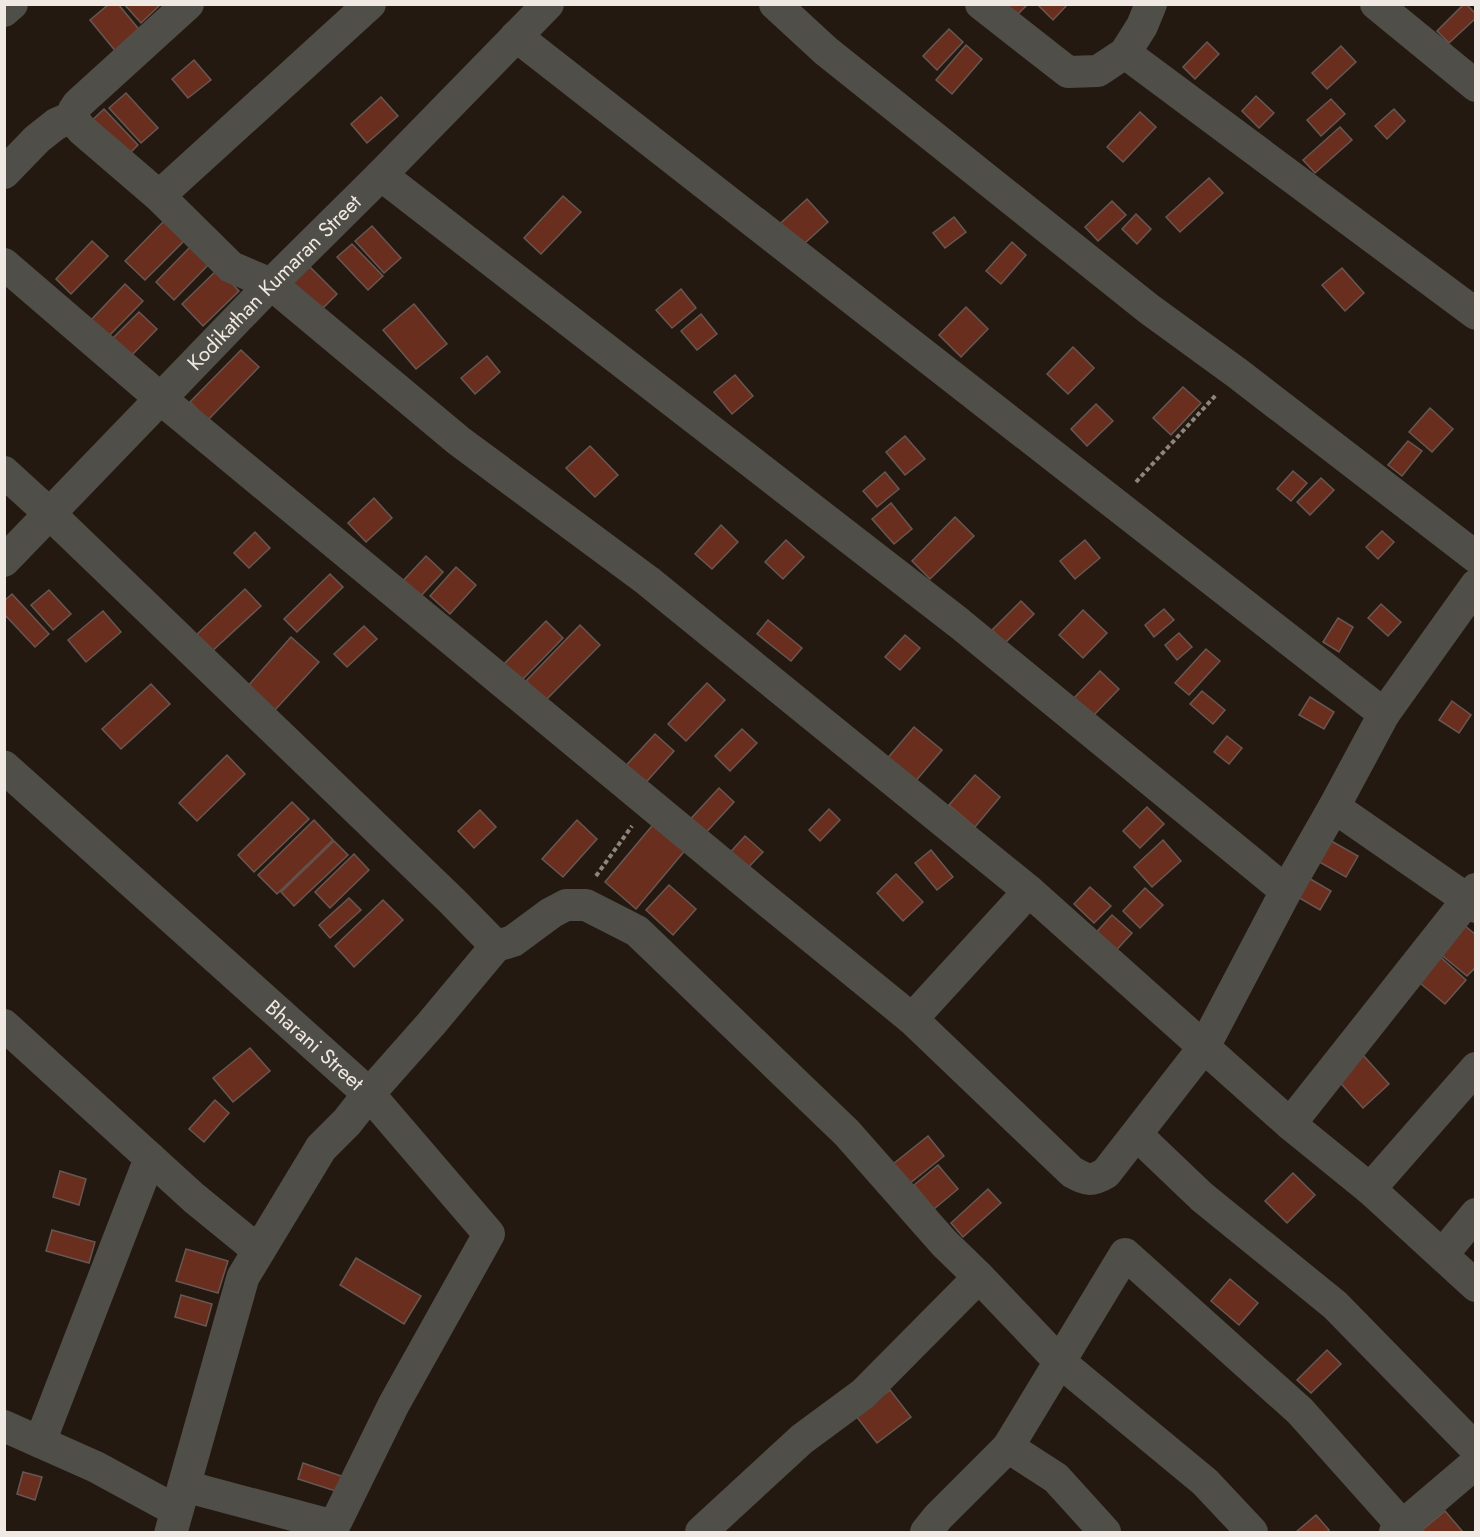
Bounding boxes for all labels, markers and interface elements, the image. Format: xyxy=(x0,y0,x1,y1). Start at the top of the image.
street label: Kodikathan Kumaran Street xyxy=(180,188,368,377)
street label: Bharani Street xyxy=(259,993,370,1098)

